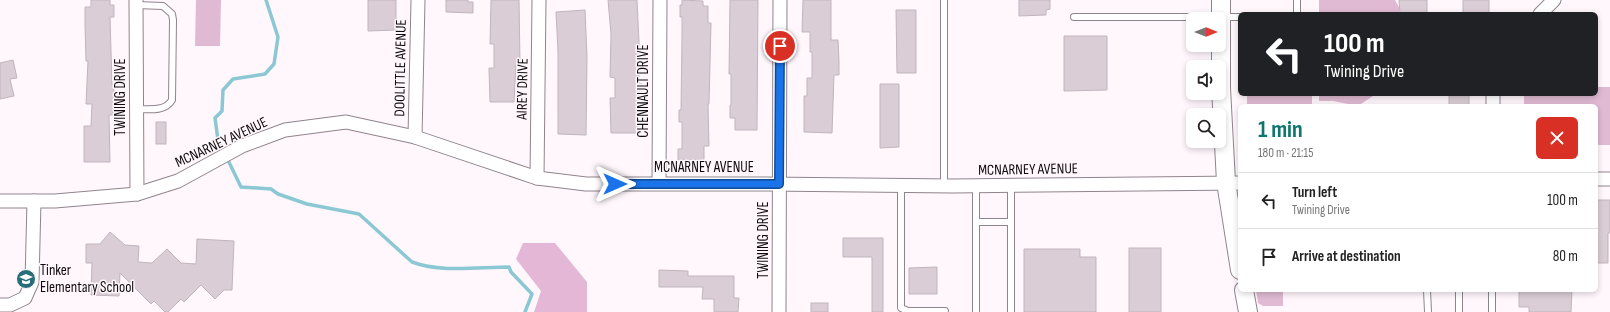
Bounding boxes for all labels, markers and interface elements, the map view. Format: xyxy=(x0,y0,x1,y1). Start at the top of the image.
north arrow xyxy=(1186,12,1226,52)
map controls xyxy=(1186,12,1226,148)
street label: DOOLITTLE AVENUE xyxy=(390,19,411,117)
text: 100 m xyxy=(1324,27,1385,60)
icon: left xyxy=(1258,28,1310,80)
pin xyxy=(763,29,797,63)
icon: arrive xyxy=(769,35,791,57)
street label: CHENNAULT DRIVE xyxy=(634,44,653,138)
street label: TWINING DRIVE xyxy=(111,58,130,136)
street label: AIREY DRIVE xyxy=(512,58,533,121)
button: sound xyxy=(1186,60,1226,100)
text: Twining Drive xyxy=(1324,61,1404,82)
button: search xyxy=(1186,108,1226,148)
street label: MCNARNEY AVENUE xyxy=(172,113,270,172)
text: 1 min xyxy=(1258,115,1303,144)
button: close xyxy=(1536,117,1578,159)
text: 180 m · 21:15 xyxy=(1258,145,1313,161)
street label: MCNARNEY AVENUE xyxy=(654,158,754,177)
street label: MCNARNEY AVENUE xyxy=(978,159,1078,180)
position arrow xyxy=(594,163,636,205)
text: Turn left xyxy=(1292,183,1337,202)
icon: left xyxy=(1258,190,1280,212)
text: 100 m xyxy=(1547,191,1578,210)
street label: TWINING DRIVE xyxy=(754,201,773,279)
text: Twining Drive xyxy=(1292,202,1350,218)
icon: arrive xyxy=(1258,246,1280,268)
text: Arrive at destination xyxy=(1292,247,1401,266)
text: 80 m xyxy=(1553,247,1578,266)
place label: Tinker Elementary School xyxy=(40,261,134,297)
school or university icon: Tinker Elementary School xyxy=(15,268,37,290)

